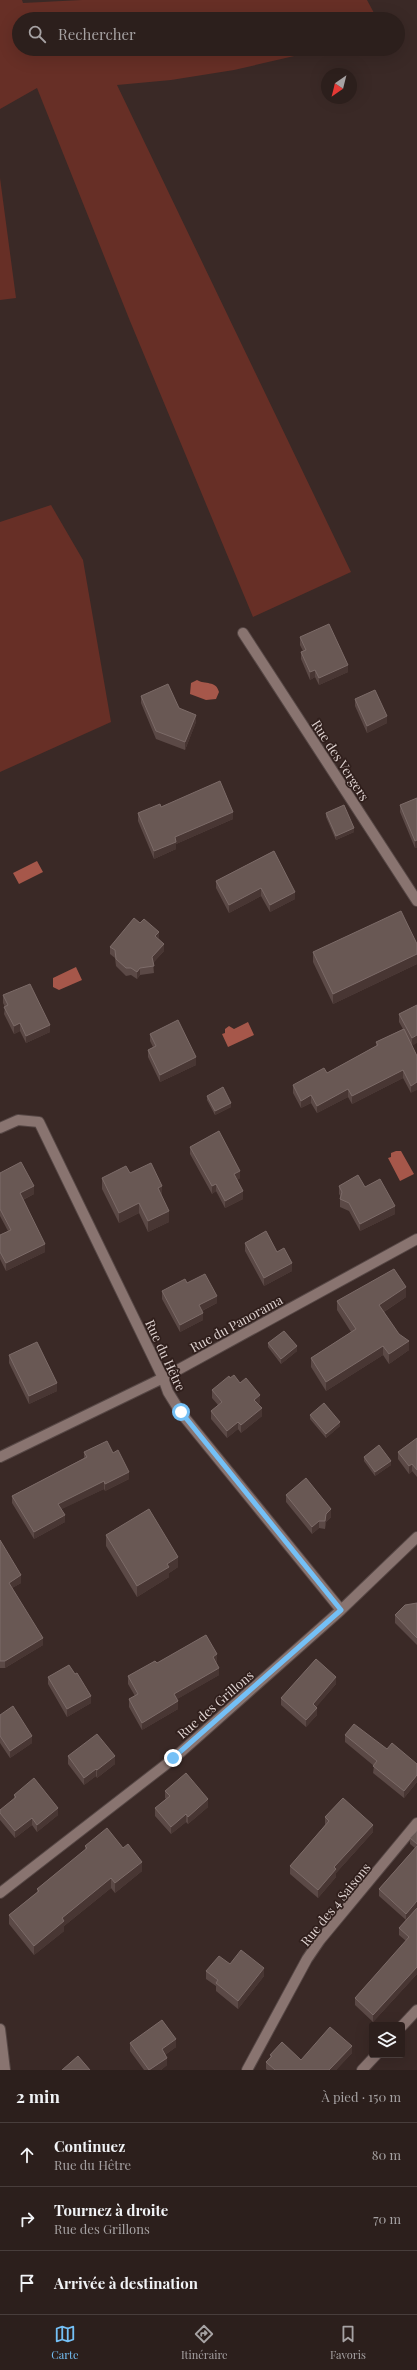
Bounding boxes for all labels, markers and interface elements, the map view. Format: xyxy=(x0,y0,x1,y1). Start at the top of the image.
search box xyxy=(12,12,405,56)
icon: search xyxy=(26,23,48,45)
text: Rechercher xyxy=(58,24,136,44)
north arrow xyxy=(321,68,357,104)
street label: Rue des Vergers xyxy=(308,716,374,804)
street label: Rue du Panorama xyxy=(187,1290,286,1355)
street label: Rue du Hêtre xyxy=(142,1317,190,1394)
route start xyxy=(172,1403,190,1421)
street label: Rue des Grillons xyxy=(173,1666,257,1742)
route end xyxy=(164,1749,182,1767)
street label: Rue des 4 Saisons xyxy=(296,1859,374,1949)
map controls xyxy=(369,2022,405,2058)
button: layers xyxy=(369,2022,405,2058)
text: 2 min xyxy=(16,2085,60,2107)
text: À pied · 150 m xyxy=(322,2088,401,2105)
text: Continuez xyxy=(54,2136,125,2156)
icon: ahead xyxy=(16,2144,38,2166)
text: 80 m xyxy=(372,2146,401,2163)
text: Rue du Hêtre xyxy=(54,2156,131,2173)
text: Tournez à droite xyxy=(54,2200,168,2220)
icon: right xyxy=(16,2208,38,2230)
text: 70 m xyxy=(373,2210,401,2227)
text: Rue des Grillons xyxy=(54,2220,150,2237)
icon: arrive xyxy=(16,2272,38,2294)
text: Arrivée à destination xyxy=(54,2273,198,2293)
tab: Carte xyxy=(51,2323,79,2362)
tab: Itinéraire xyxy=(181,2323,228,2362)
tab: Favoris xyxy=(330,2323,366,2362)

